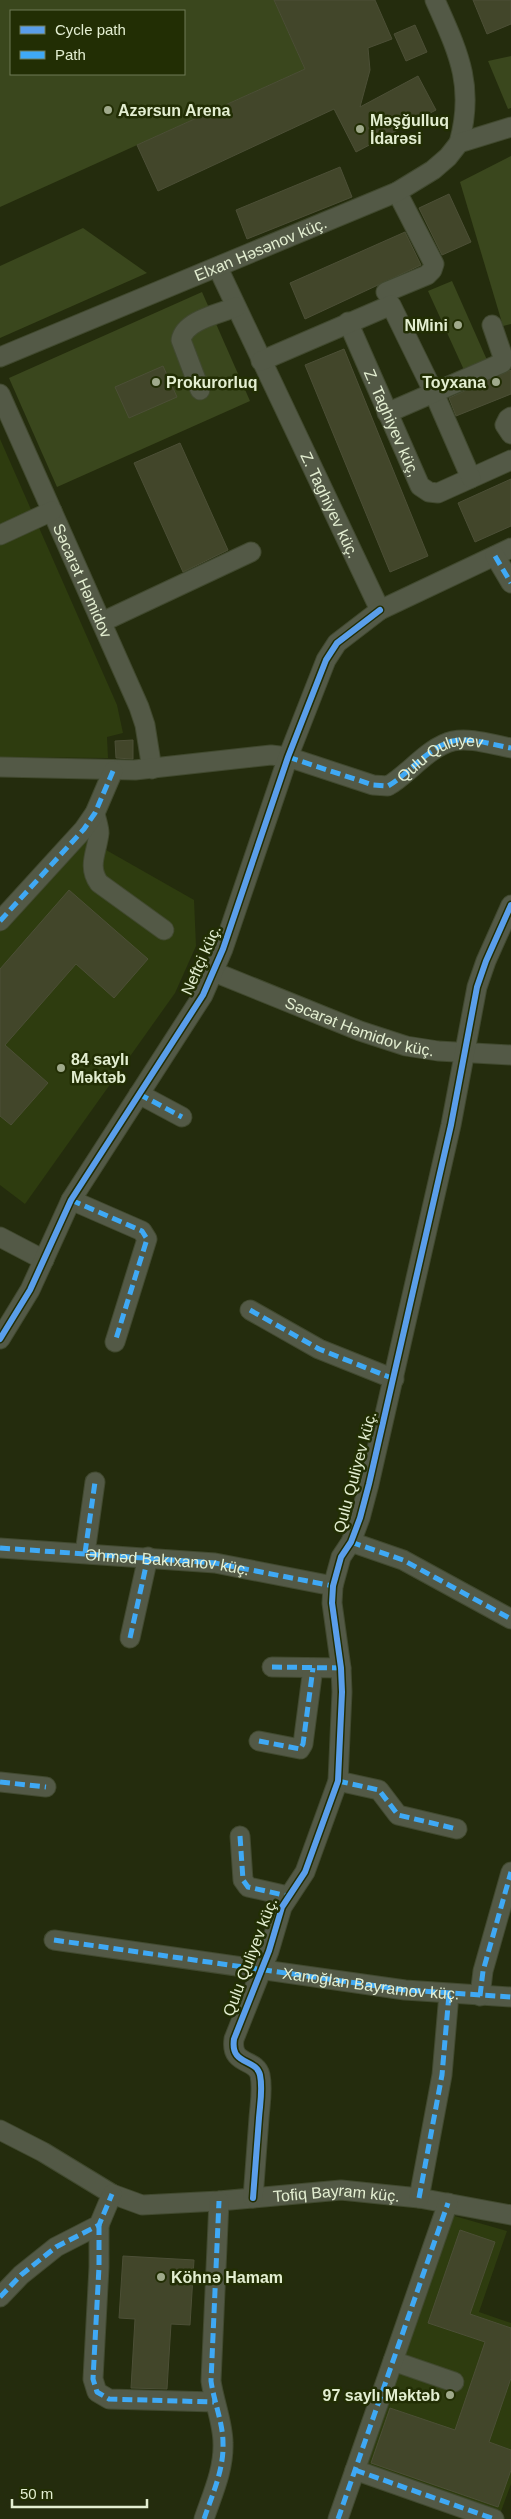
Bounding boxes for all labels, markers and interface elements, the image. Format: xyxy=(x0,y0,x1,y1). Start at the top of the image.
legend xyxy=(10,10,185,75)
text: Cycle path xyxy=(55,21,126,38)
text: Path xyxy=(55,46,86,63)
place label: Azərsun Arena xyxy=(118,102,230,119)
marker: Azərsun Arena xyxy=(102,104,114,116)
place label: Məşğulluq İdarəsi xyxy=(370,112,449,147)
marker: Məşğulluq İdarəsi xyxy=(354,123,366,135)
street label: Elxan Həsənov küç. xyxy=(192,214,329,284)
place label: NMini xyxy=(404,317,448,334)
marker: NMini xyxy=(452,319,464,331)
street label: Z. Taghiyev küç, xyxy=(361,366,423,479)
place label: Prokurorluq xyxy=(166,374,258,391)
place label: Toyxana xyxy=(422,374,486,391)
marker: Prokurorluq xyxy=(150,376,162,388)
marker: Toyxana xyxy=(490,376,502,388)
street label: Z. Taghiyev küç. xyxy=(298,449,363,561)
street label: Səcarət Həmidov xyxy=(50,521,115,640)
street label: Qulu Quluyev xyxy=(393,731,485,785)
street label: Neftçi küç. xyxy=(178,922,224,998)
street label: Səcarət Həmidov küç. xyxy=(283,993,435,1059)
place label: 84 saylı Məktəb xyxy=(71,1051,129,1086)
marker: 84 saylı Məktəb xyxy=(55,1062,67,1074)
street label: Qulu Quliyev küç. xyxy=(331,1409,379,1535)
street label: Əhməd Bakıxanov küç. xyxy=(85,1545,251,1578)
street label: Qulu Quliyev küç. xyxy=(220,1895,280,2019)
street label: Xanoğlan Bayramov küç. xyxy=(282,1964,460,2002)
street label: Tofiq Bayram küç. xyxy=(272,2181,401,2205)
place label: Köhnə Hamam xyxy=(171,2269,283,2286)
marker: Köhnə Hamam xyxy=(155,2271,167,2283)
place label: 97 saylı Məktəb xyxy=(323,2387,440,2404)
marker: 97 saylı Məktəb xyxy=(444,2389,456,2401)
scale bar xyxy=(12,2476,148,2508)
text: 50 m xyxy=(20,2485,53,2502)

